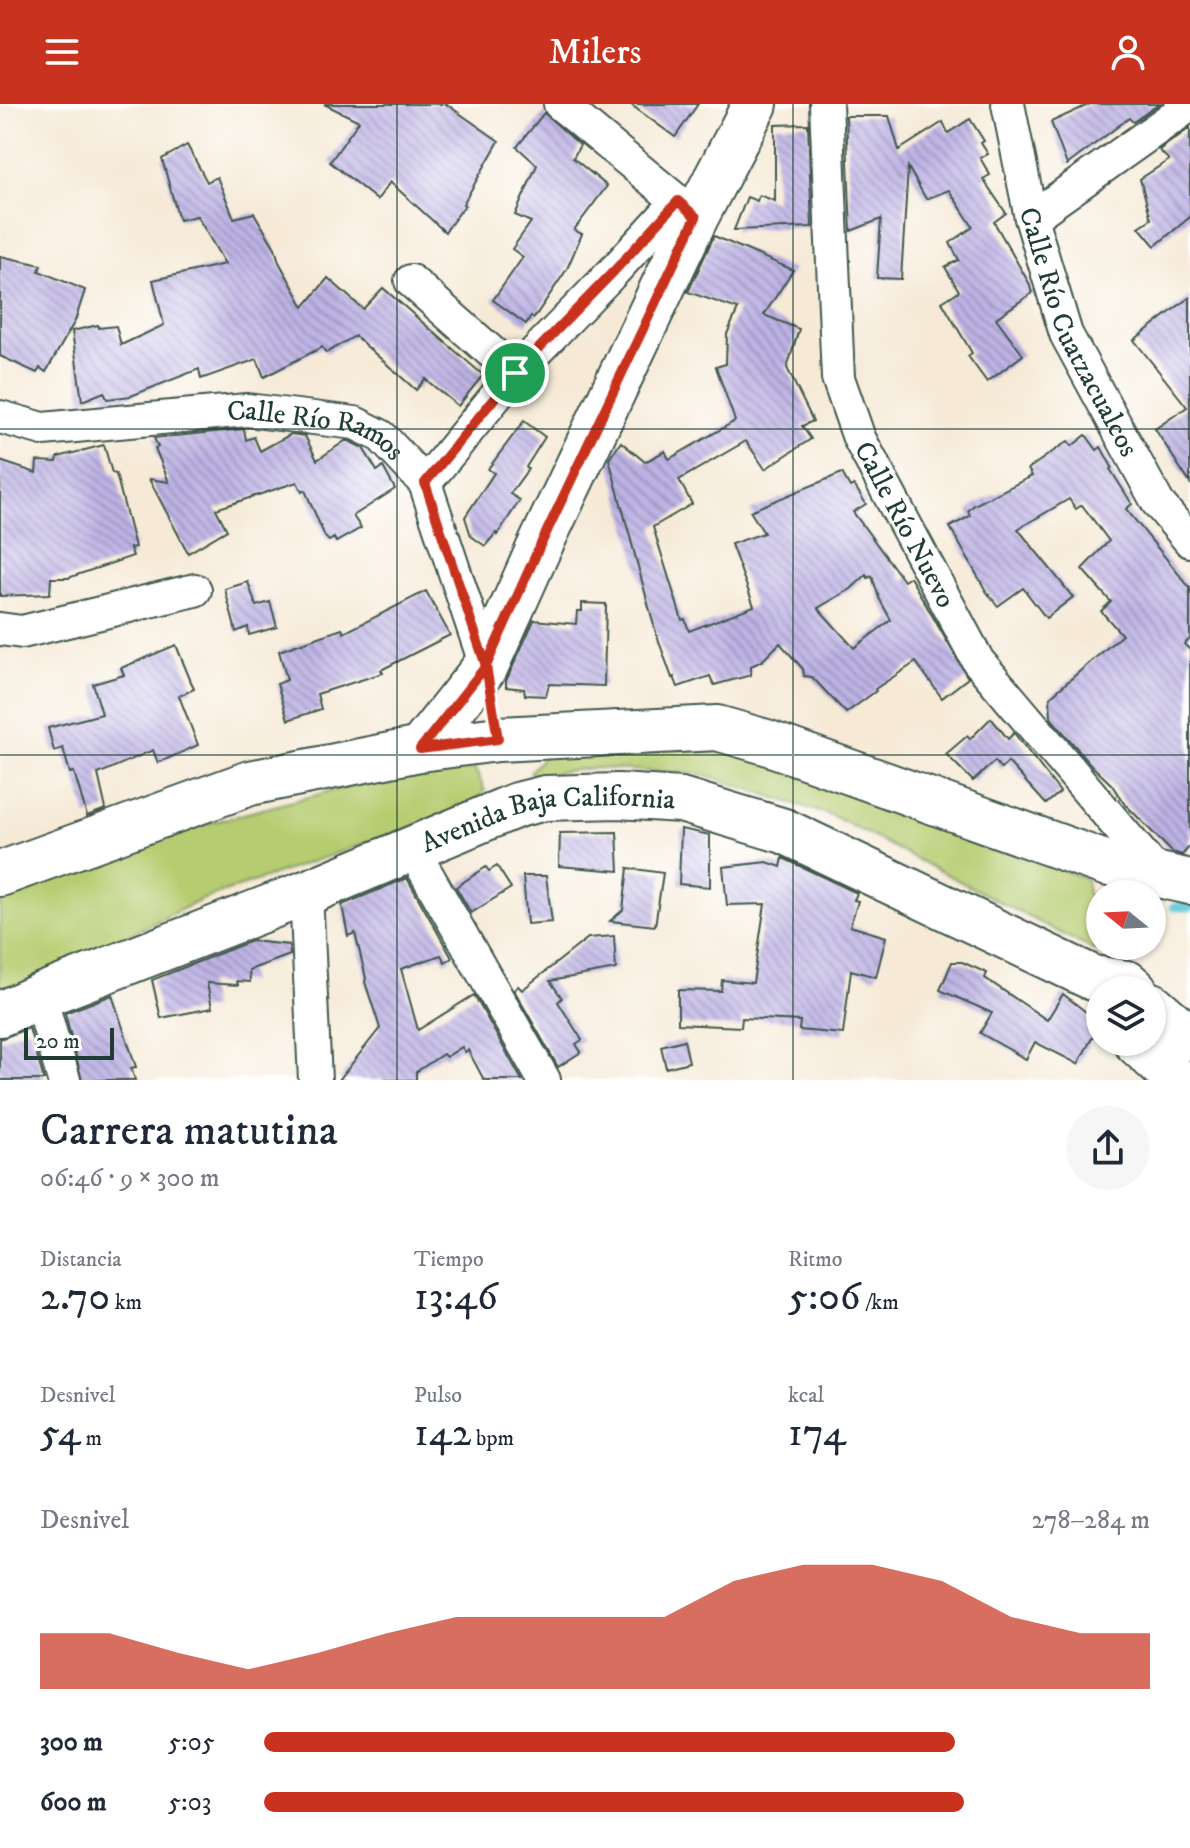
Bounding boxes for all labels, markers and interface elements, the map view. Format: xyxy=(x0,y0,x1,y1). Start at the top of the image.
icon: menu xyxy=(40,30,84,74)
text: Milers xyxy=(548,30,642,75)
icon: person xyxy=(1106,30,1150,74)
street label: Calle Río Cuatzacualcos xyxy=(1012,204,1147,462)
pin xyxy=(481,339,549,407)
icon: arrive xyxy=(493,351,537,395)
street label: Calle Río Ramos xyxy=(226,392,412,468)
street label: Calle Río Nuevo xyxy=(847,435,964,614)
street label: Avenida Baja California xyxy=(415,778,676,861)
north arrow xyxy=(1086,880,1166,960)
map controls xyxy=(1086,880,1166,1056)
button: layers xyxy=(1086,976,1166,1056)
scale bar xyxy=(24,1024,114,1060)
text: 20 m xyxy=(36,1028,80,1055)
text: Carrera matutina xyxy=(40,1104,338,1159)
button: share xyxy=(1066,1106,1150,1190)
text: 06:46 · 9 × 300 m xyxy=(40,1162,220,1195)
text: Distancia xyxy=(40,1246,122,1273)
text: Tiempo xyxy=(414,1246,484,1273)
text: Ritmo xyxy=(788,1246,842,1273)
text: 2.70 xyxy=(40,1273,110,1323)
text: 13:46 xyxy=(414,1273,498,1323)
text: 5:06 xyxy=(788,1273,861,1323)
text: km xyxy=(110,1289,142,1316)
text: /km xyxy=(861,1289,899,1316)
text: Desnivel xyxy=(40,1382,115,1409)
text: Pulso xyxy=(414,1382,462,1409)
text: kcal xyxy=(788,1382,824,1409)
text: 54 xyxy=(40,1409,81,1459)
text: 142 xyxy=(414,1409,471,1459)
text: 174 xyxy=(788,1409,846,1459)
text: m xyxy=(81,1425,102,1452)
text: bpm xyxy=(471,1425,514,1452)
text: Desnivel xyxy=(40,1504,129,1537)
text: 278–284 m xyxy=(1032,1504,1150,1537)
text: 300 m xyxy=(40,1726,103,1759)
text: 5:05 xyxy=(168,1726,215,1759)
text: 600 m xyxy=(40,1786,107,1819)
text: 5:03 xyxy=(168,1786,211,1819)

